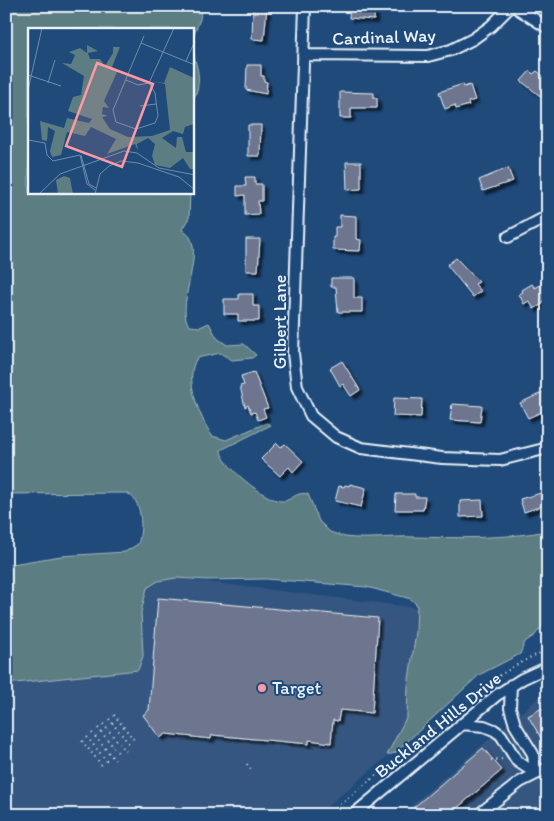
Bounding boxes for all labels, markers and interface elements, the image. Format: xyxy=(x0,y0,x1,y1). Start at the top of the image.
street label: Cardinal Way xyxy=(332,24,437,50)
inset map xyxy=(28,28,194,194)
street label: Gilbert Lane xyxy=(269,275,291,369)
street label: Buckland Hills Drive xyxy=(370,667,506,783)
place label: Target xyxy=(272,677,322,699)
marker: Target xyxy=(256,682,268,694)

